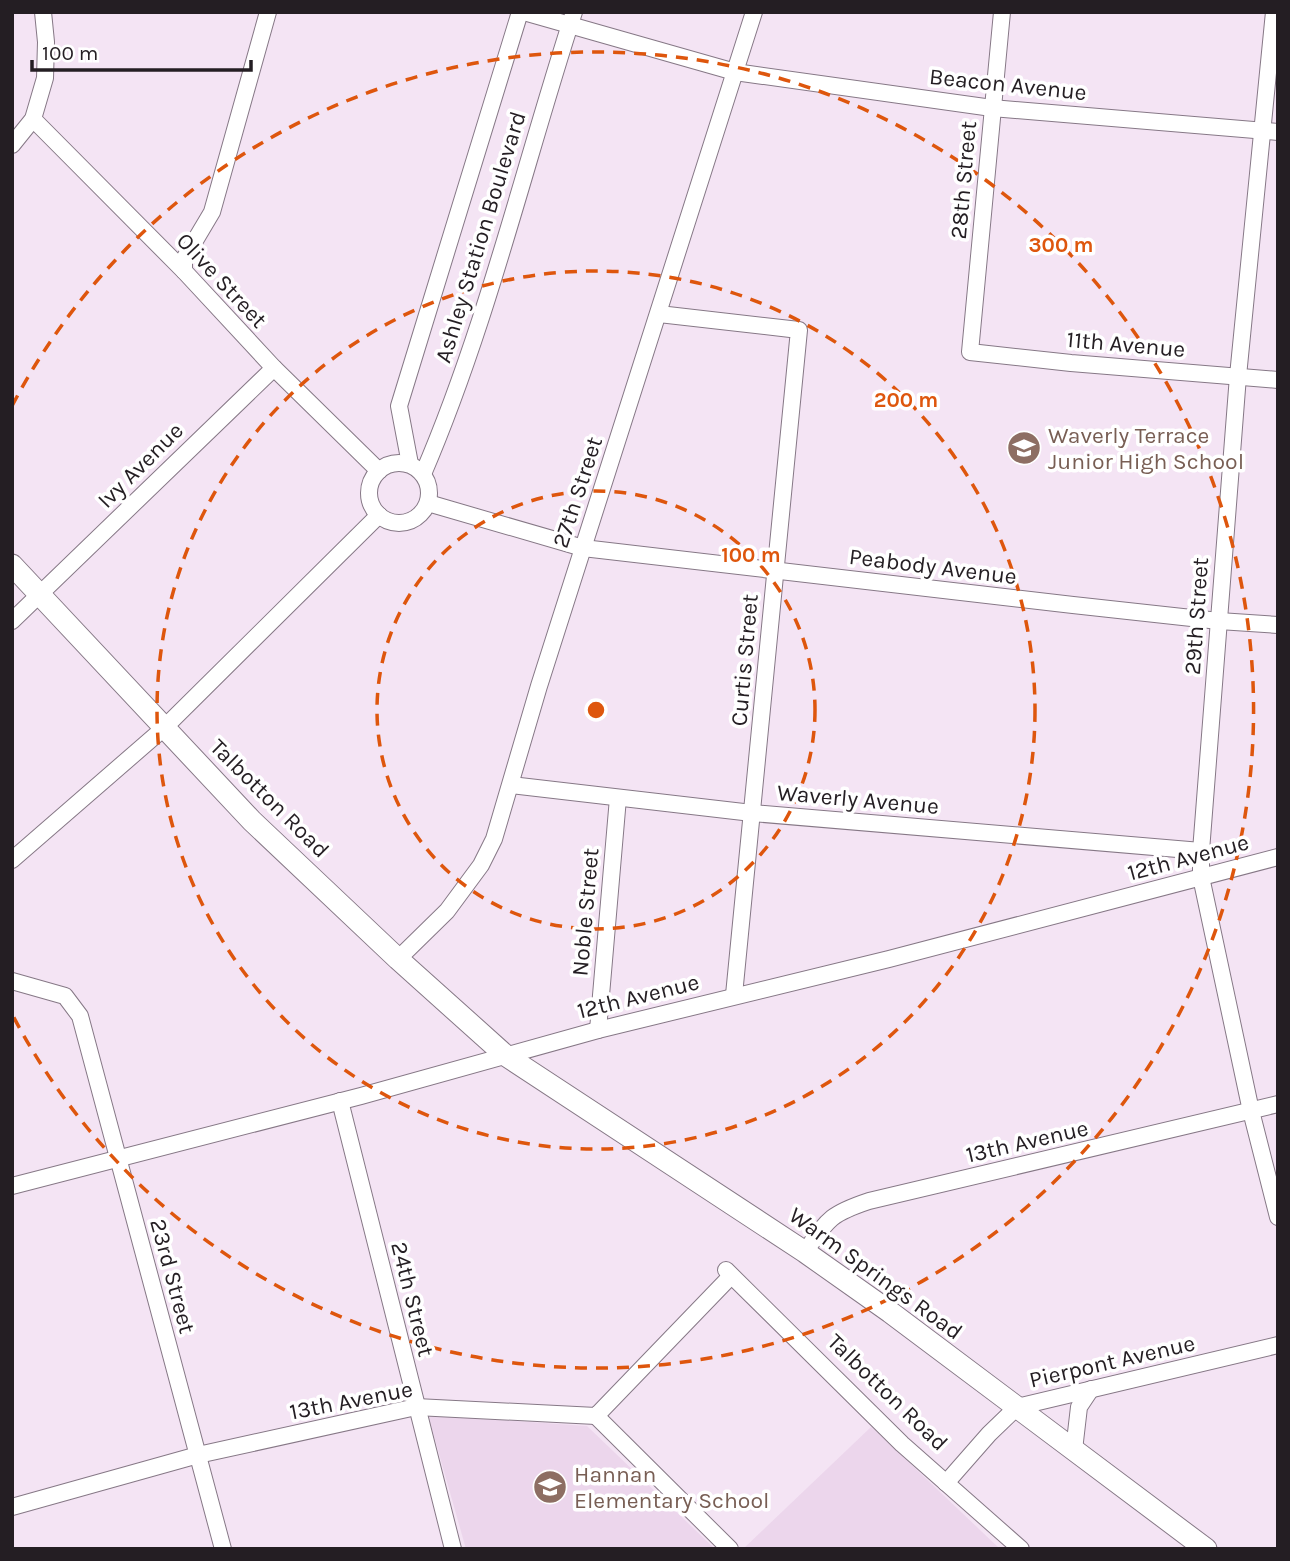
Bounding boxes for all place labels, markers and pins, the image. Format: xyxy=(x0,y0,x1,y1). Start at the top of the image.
place label: Waverly Terrace Junior High School xyxy=(1048,422,1244,475)
school or university icon: Waverly Terrace Junior High School xyxy=(1005,429,1043,467)
centre of rings xyxy=(584,698,608,722)
place label: Hannan Elementary School xyxy=(574,1461,769,1514)
school or university icon: Hannan Elementary School xyxy=(531,1468,569,1506)

